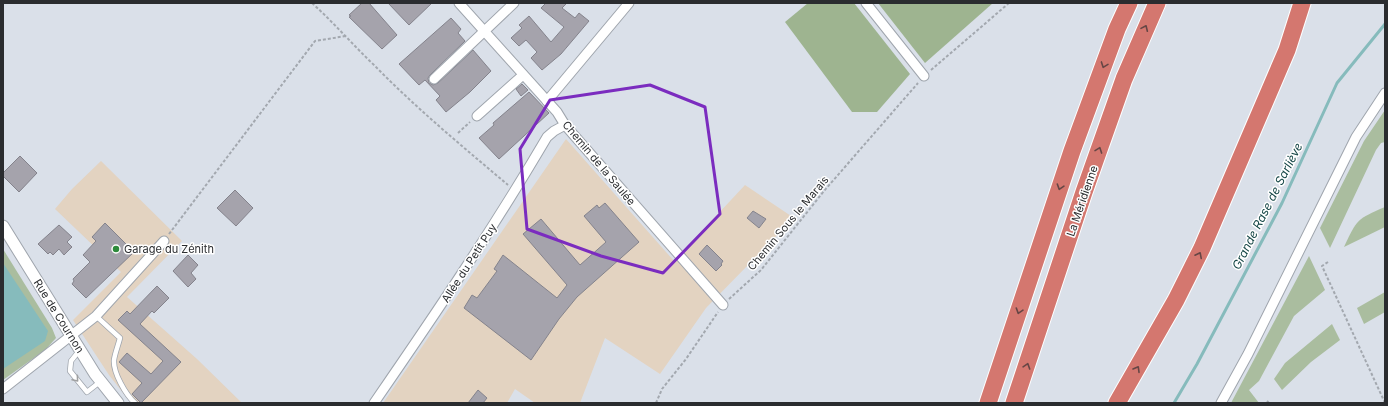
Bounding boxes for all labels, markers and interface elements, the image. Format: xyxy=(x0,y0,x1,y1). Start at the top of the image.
one-way arrow xyxy=(1140,25,1148,33)
one-way arrow xyxy=(1100,61,1108,68)
street label: Chemin de la Saulée xyxy=(559,118,639,208)
water label: Grande Rase de Sarliève xyxy=(1228,140,1306,272)
one-way arrow xyxy=(1095,147,1103,154)
street label: La Méridienne xyxy=(1063,164,1101,238)
street label: Chemin Sous le Marais xyxy=(744,173,832,273)
one-way arrow xyxy=(1056,184,1065,191)
street label: Allée du Petit Puy xyxy=(438,221,500,305)
place label: Garage du Zénith xyxy=(124,242,214,256)
marker: Garage du Zénith xyxy=(111,244,121,254)
one-way arrow xyxy=(1194,252,1202,259)
street label: Rue de Cournon xyxy=(31,277,87,355)
one-way arrow xyxy=(1016,307,1024,314)
one-way arrow xyxy=(1022,363,1031,370)
one-way arrow xyxy=(1132,366,1139,373)
one-way arrow xyxy=(71,374,78,381)

